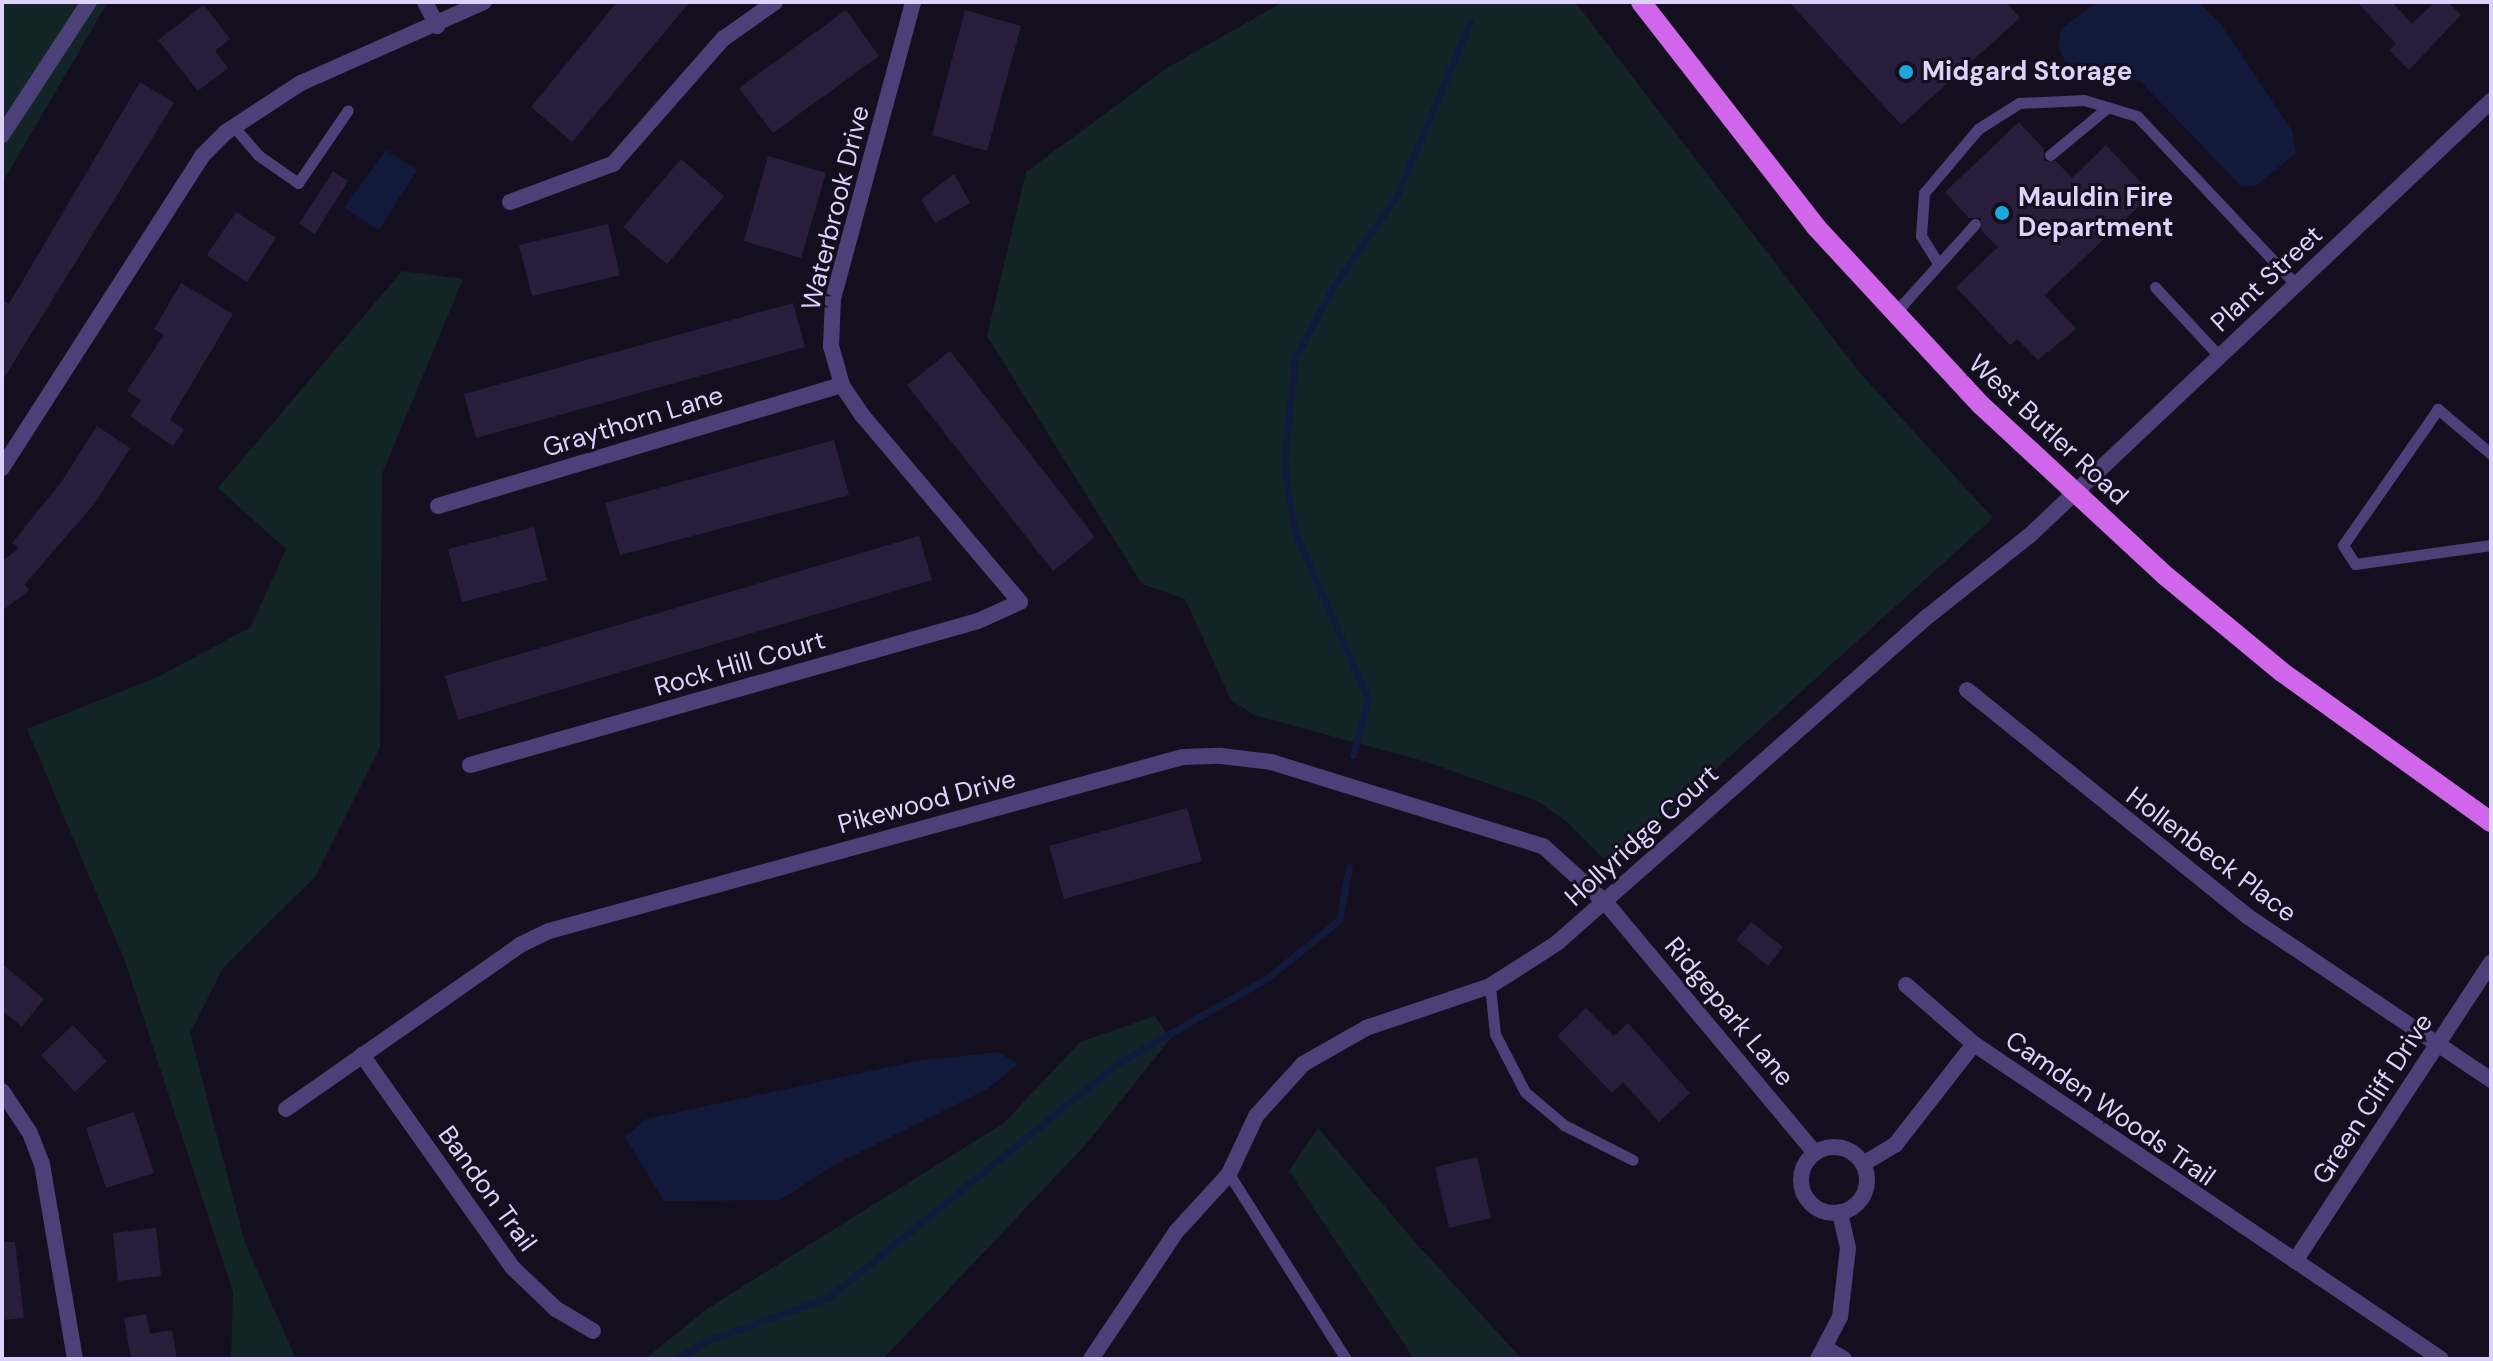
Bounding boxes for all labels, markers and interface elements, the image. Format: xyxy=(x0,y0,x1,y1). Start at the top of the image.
place label: Midgard Storage xyxy=(1922,56,2132,88)
marker: Midgard Storage xyxy=(1897,63,1915,81)
street label: Waterbrook Drive xyxy=(795,102,877,314)
place label: Mauldin Fire Department xyxy=(2018,182,2174,244)
marker: Mauldin Fire Department xyxy=(1993,204,2011,222)
street label: Plant Street xyxy=(2205,220,2329,338)
street label: West Butler Road xyxy=(1962,348,2134,512)
street label: Graythorn Lane xyxy=(539,380,727,464)
street label: Rock Hill Court xyxy=(651,625,829,703)
street label: Hollyridge Court xyxy=(1559,759,1725,913)
street label: Pikewood Drive xyxy=(835,763,1019,841)
street label: Hollenbeck Place xyxy=(2120,781,2302,929)
street label: Ridgepark Lane xyxy=(1658,931,1800,1093)
street label: Green Cliff Drive xyxy=(2306,1008,2440,1190)
street label: Camden Woods Trail xyxy=(1999,1025,2221,1193)
street label: Bandon Trail xyxy=(431,1120,543,1258)

